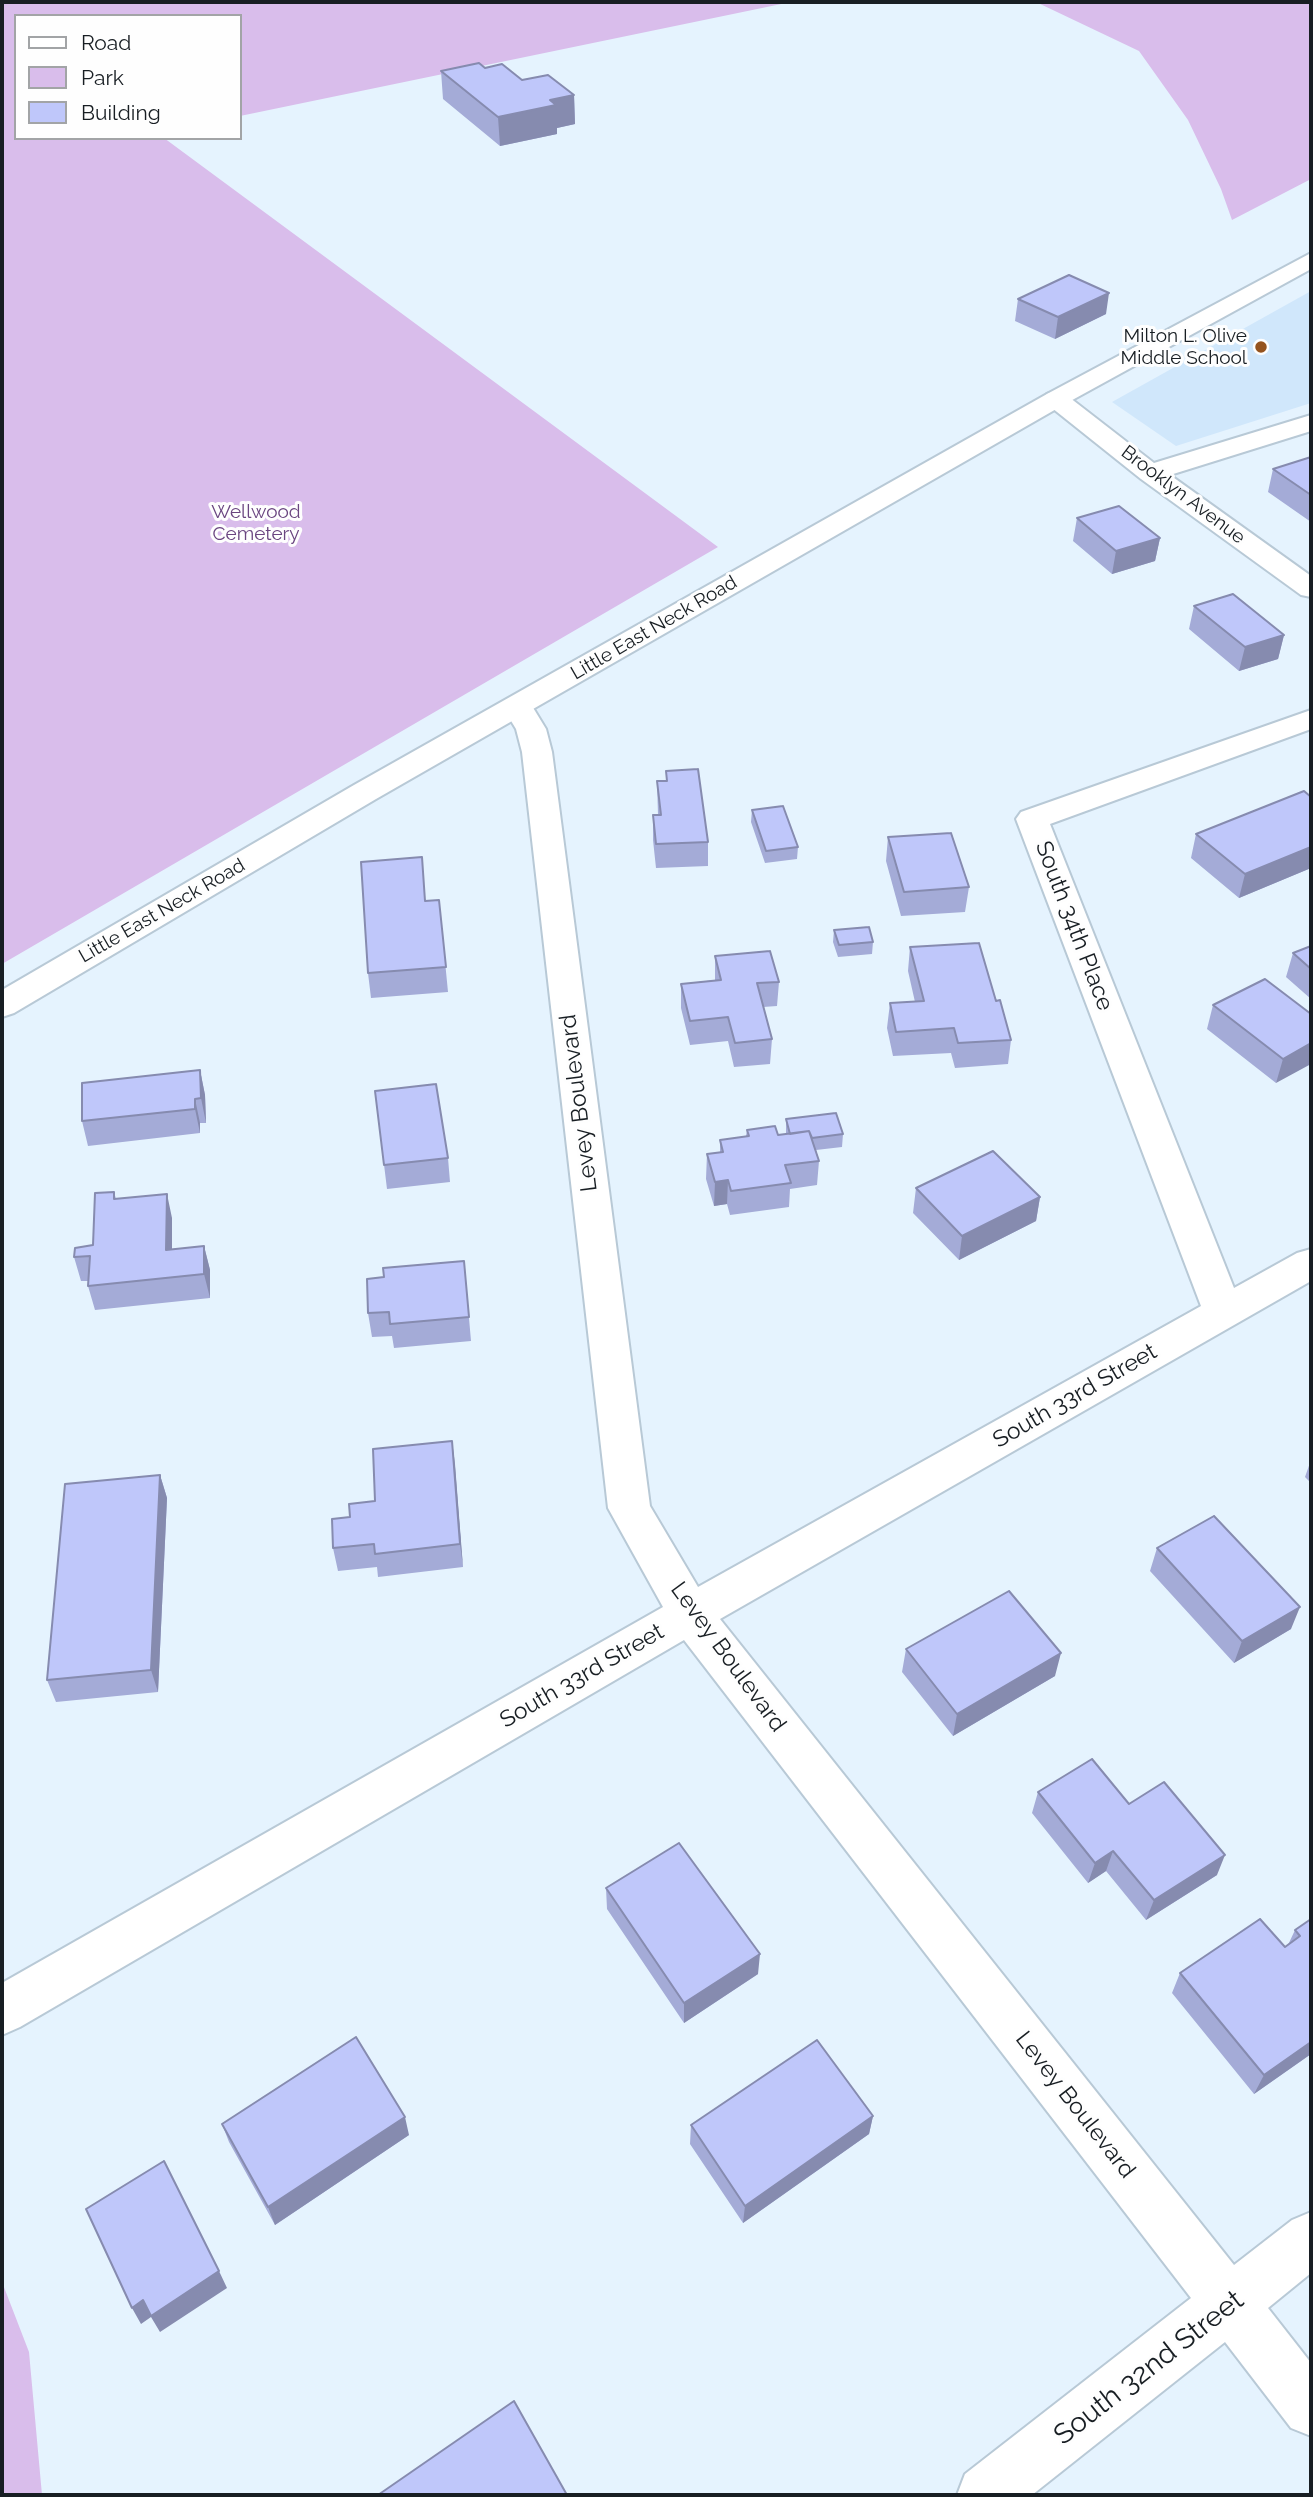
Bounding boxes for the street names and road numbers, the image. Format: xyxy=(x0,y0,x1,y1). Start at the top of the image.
street label: Brooklyn Avenue xyxy=(1116,441,1250,549)
street label: Little East Neck Road xyxy=(567,571,741,685)
street label: South 34th Place xyxy=(1029,837,1119,1015)
street label: Little East Neck Road xyxy=(75,854,249,968)
street label: Levey Boulevard xyxy=(554,1013,604,1193)
street label: South 33rd Street xyxy=(988,1338,1162,1454)
street label: Levey Boulevard xyxy=(664,1577,792,1737)
street label: South 33rd Street xyxy=(495,1618,669,1734)
street label: Levey Boulevard xyxy=(1009,2026,1141,2184)
street label: South 32nd Street xyxy=(1048,2284,1250,2452)

